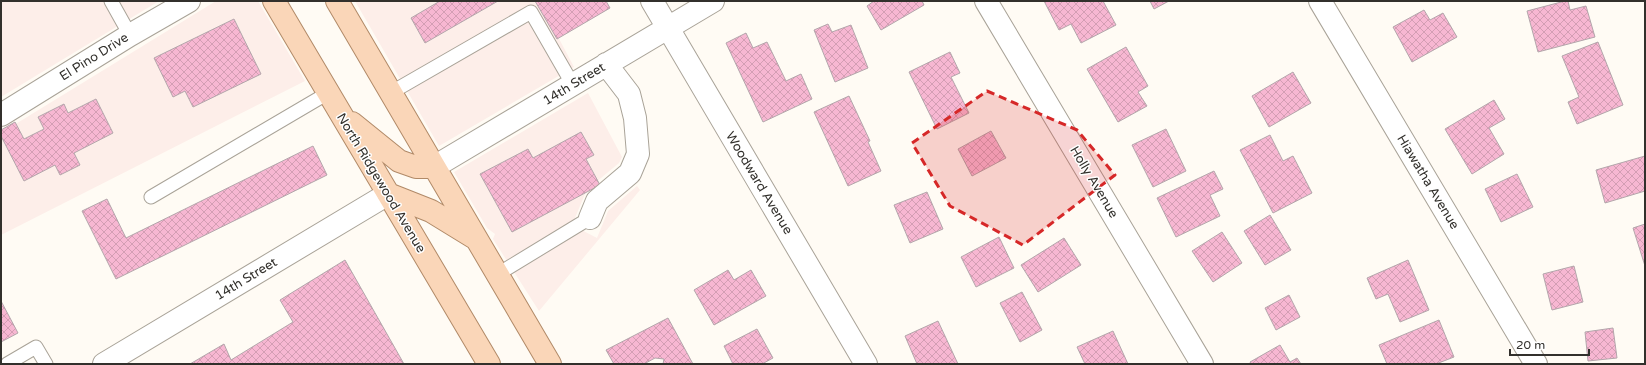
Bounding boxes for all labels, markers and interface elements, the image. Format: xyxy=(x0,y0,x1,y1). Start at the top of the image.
street label: El Pino Drive xyxy=(57,30,131,84)
street label: 14th Street xyxy=(540,59,608,109)
street label: North Ridgewood Avenue xyxy=(333,110,429,256)
street label: Woodward Avenue xyxy=(722,129,796,237)
street label: Hiawatha Avenue xyxy=(1393,132,1463,232)
street label: Holly Avenue xyxy=(1066,143,1122,221)
street label: 14th Street xyxy=(212,254,280,304)
scale bar xyxy=(1510,331,1589,357)
text: 20 m xyxy=(1516,338,1545,352)

